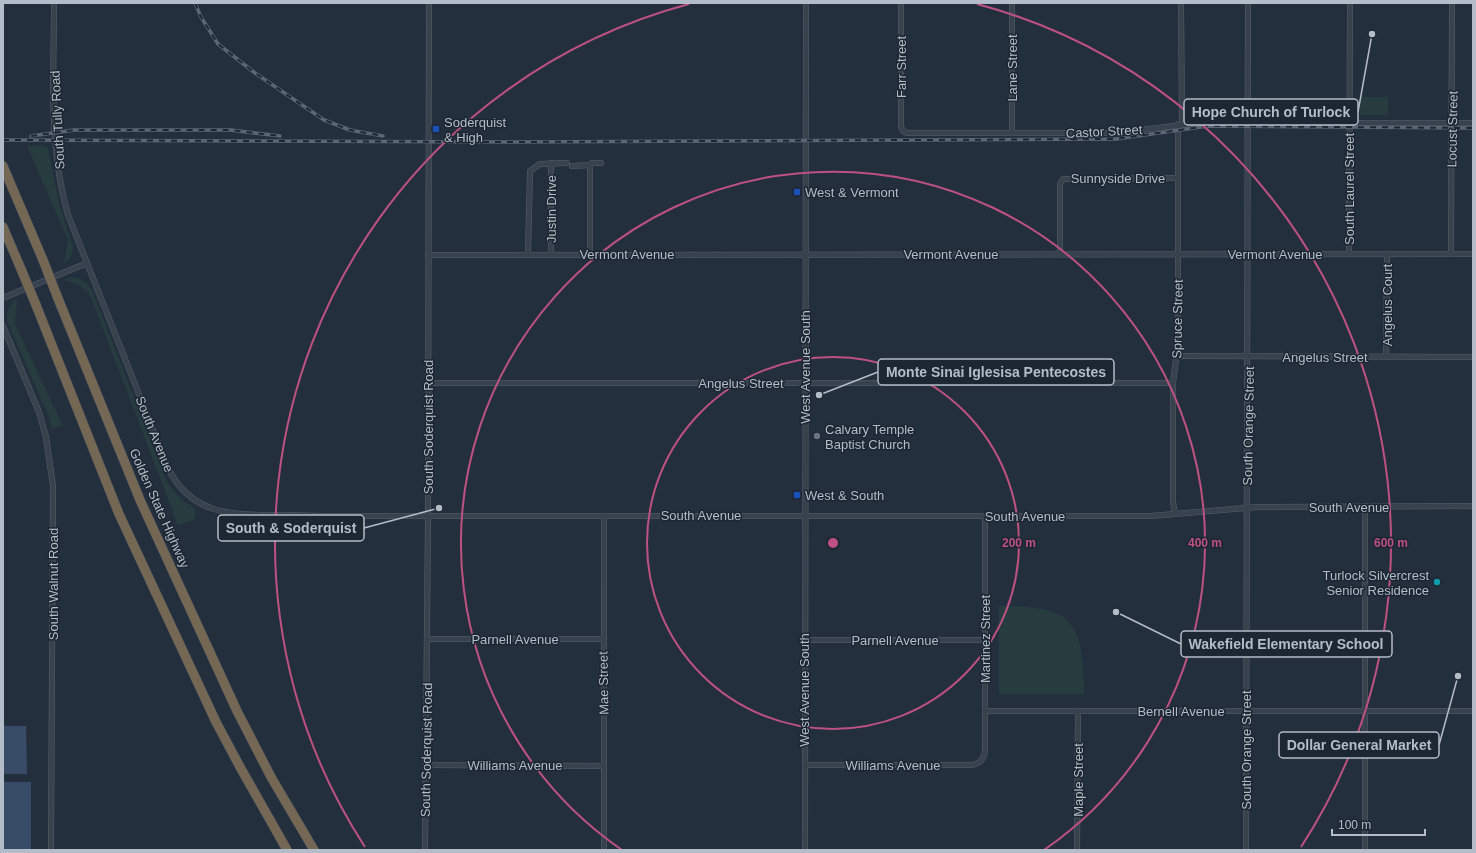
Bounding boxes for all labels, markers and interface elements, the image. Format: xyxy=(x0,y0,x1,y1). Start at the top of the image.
street label: Lane Street xyxy=(1005,34,1020,102)
street label: Farr Street xyxy=(894,36,909,98)
street label: South Tully Road xyxy=(47,70,68,170)
street label: Locust Street xyxy=(1444,90,1461,167)
callout: Hope Church of Turlock xyxy=(1184,99,1358,125)
text: Hope Church of Turlock xyxy=(1192,104,1350,120)
place label: Soderquist & High xyxy=(444,115,507,145)
street label: Castor Street xyxy=(1065,122,1143,141)
marker: Soderquist & High xyxy=(431,124,441,134)
street label: South Laurel Street xyxy=(1342,133,1357,245)
street label: Sunnyside Drive xyxy=(1071,171,1165,186)
street label: Justin Drive xyxy=(544,175,559,243)
place label: West & Vermont xyxy=(805,185,899,200)
marker: West & Vermont xyxy=(792,187,802,197)
street label: Vermont Avenue xyxy=(579,247,675,262)
street label: Vermont Avenue xyxy=(903,247,999,262)
street label: Vermont Avenue xyxy=(1227,247,1323,262)
street label: Angelus Court xyxy=(1380,263,1395,346)
street label: Spruce Street xyxy=(1169,279,1186,359)
street label: West Avenue South xyxy=(798,310,813,424)
street label: Angelus Street xyxy=(1282,350,1368,365)
callout: Monte Sinai Iglesisa Pentecostes xyxy=(878,359,1114,385)
street label: South Soderquist Road xyxy=(421,360,436,494)
text: Monte Sinai Iglesisa Pentecostes xyxy=(886,364,1106,380)
street label: South Orange Street xyxy=(1240,366,1257,486)
street label: Angelus Street xyxy=(698,376,784,391)
street label: South Avenue xyxy=(132,394,177,474)
place label: Calvary Temple Baptist Church xyxy=(825,422,914,452)
marker: Calvary Temple Baptist Church xyxy=(812,431,822,441)
street label: Golden State Highway xyxy=(126,446,193,571)
place label: West & South xyxy=(805,488,884,503)
marker: West & South xyxy=(792,490,802,500)
street label: South Avenue xyxy=(1309,500,1389,515)
street label: South Avenue xyxy=(661,508,741,523)
street label: South Avenue xyxy=(985,509,1065,524)
callout: South & Soderquist xyxy=(218,515,364,541)
text: South & Soderquist xyxy=(226,520,357,536)
street label: South Walnut Road xyxy=(46,528,61,640)
centre of rings xyxy=(826,536,840,550)
text: 200 m xyxy=(1002,536,1036,550)
text: 400 m xyxy=(1188,536,1222,550)
text: 600 m xyxy=(1374,536,1408,550)
place label: Turlock Silvercrest Senior Residence xyxy=(1323,568,1429,598)
marker: Turlock Silvercrest Senior Residence xyxy=(1432,577,1442,587)
street label: Martinez Street xyxy=(978,595,993,683)
callout: Wakefield Elementary School xyxy=(1181,631,1392,657)
street label: Parnell Avenue xyxy=(471,632,559,647)
street label: West Avenue South xyxy=(797,633,812,747)
street label: Parnell Avenue xyxy=(851,633,939,648)
text: Wakefield Elementary School xyxy=(1189,636,1383,652)
street label: Mae Street xyxy=(595,651,612,715)
street label: South Soderquist Road xyxy=(418,683,435,817)
street label: South Orange Street xyxy=(1239,690,1254,810)
street label: Bernell Avenue xyxy=(1137,704,1225,719)
callout: Dollar General Market xyxy=(1279,732,1439,758)
text: Dollar General Market xyxy=(1287,737,1432,753)
street label: Maple Street xyxy=(1071,743,1086,817)
street label: Williams Avenue xyxy=(467,758,563,773)
street label: Williams Avenue xyxy=(845,758,941,773)
scale bar xyxy=(1332,811,1425,837)
text: 100 m xyxy=(1338,818,1371,832)

